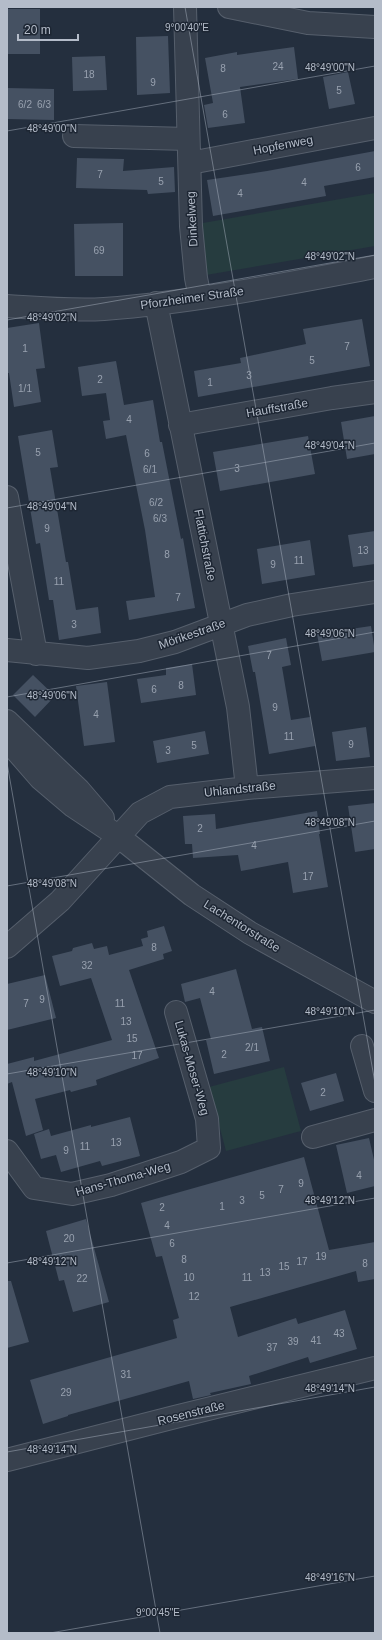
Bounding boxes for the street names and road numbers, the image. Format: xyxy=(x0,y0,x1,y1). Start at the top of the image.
street label: Hopfenweg xyxy=(252,132,314,158)
street label: Dinkelweg xyxy=(184,191,200,247)
street label: Pforzheimer Straße xyxy=(140,284,245,312)
street label: Hauffstraße xyxy=(245,396,309,420)
street label: Flattichstraße xyxy=(191,508,219,582)
street label: Mörikestraße xyxy=(157,616,228,652)
street label: Uhlandstraße xyxy=(203,778,277,800)
street label: Lachentorstraße xyxy=(201,897,283,955)
street label: Lukas-Moser-Weg xyxy=(172,1019,212,1117)
street label: Hans-Thoma-Weg xyxy=(74,1159,172,1199)
street label: Rosenstraße xyxy=(156,1398,226,1428)

